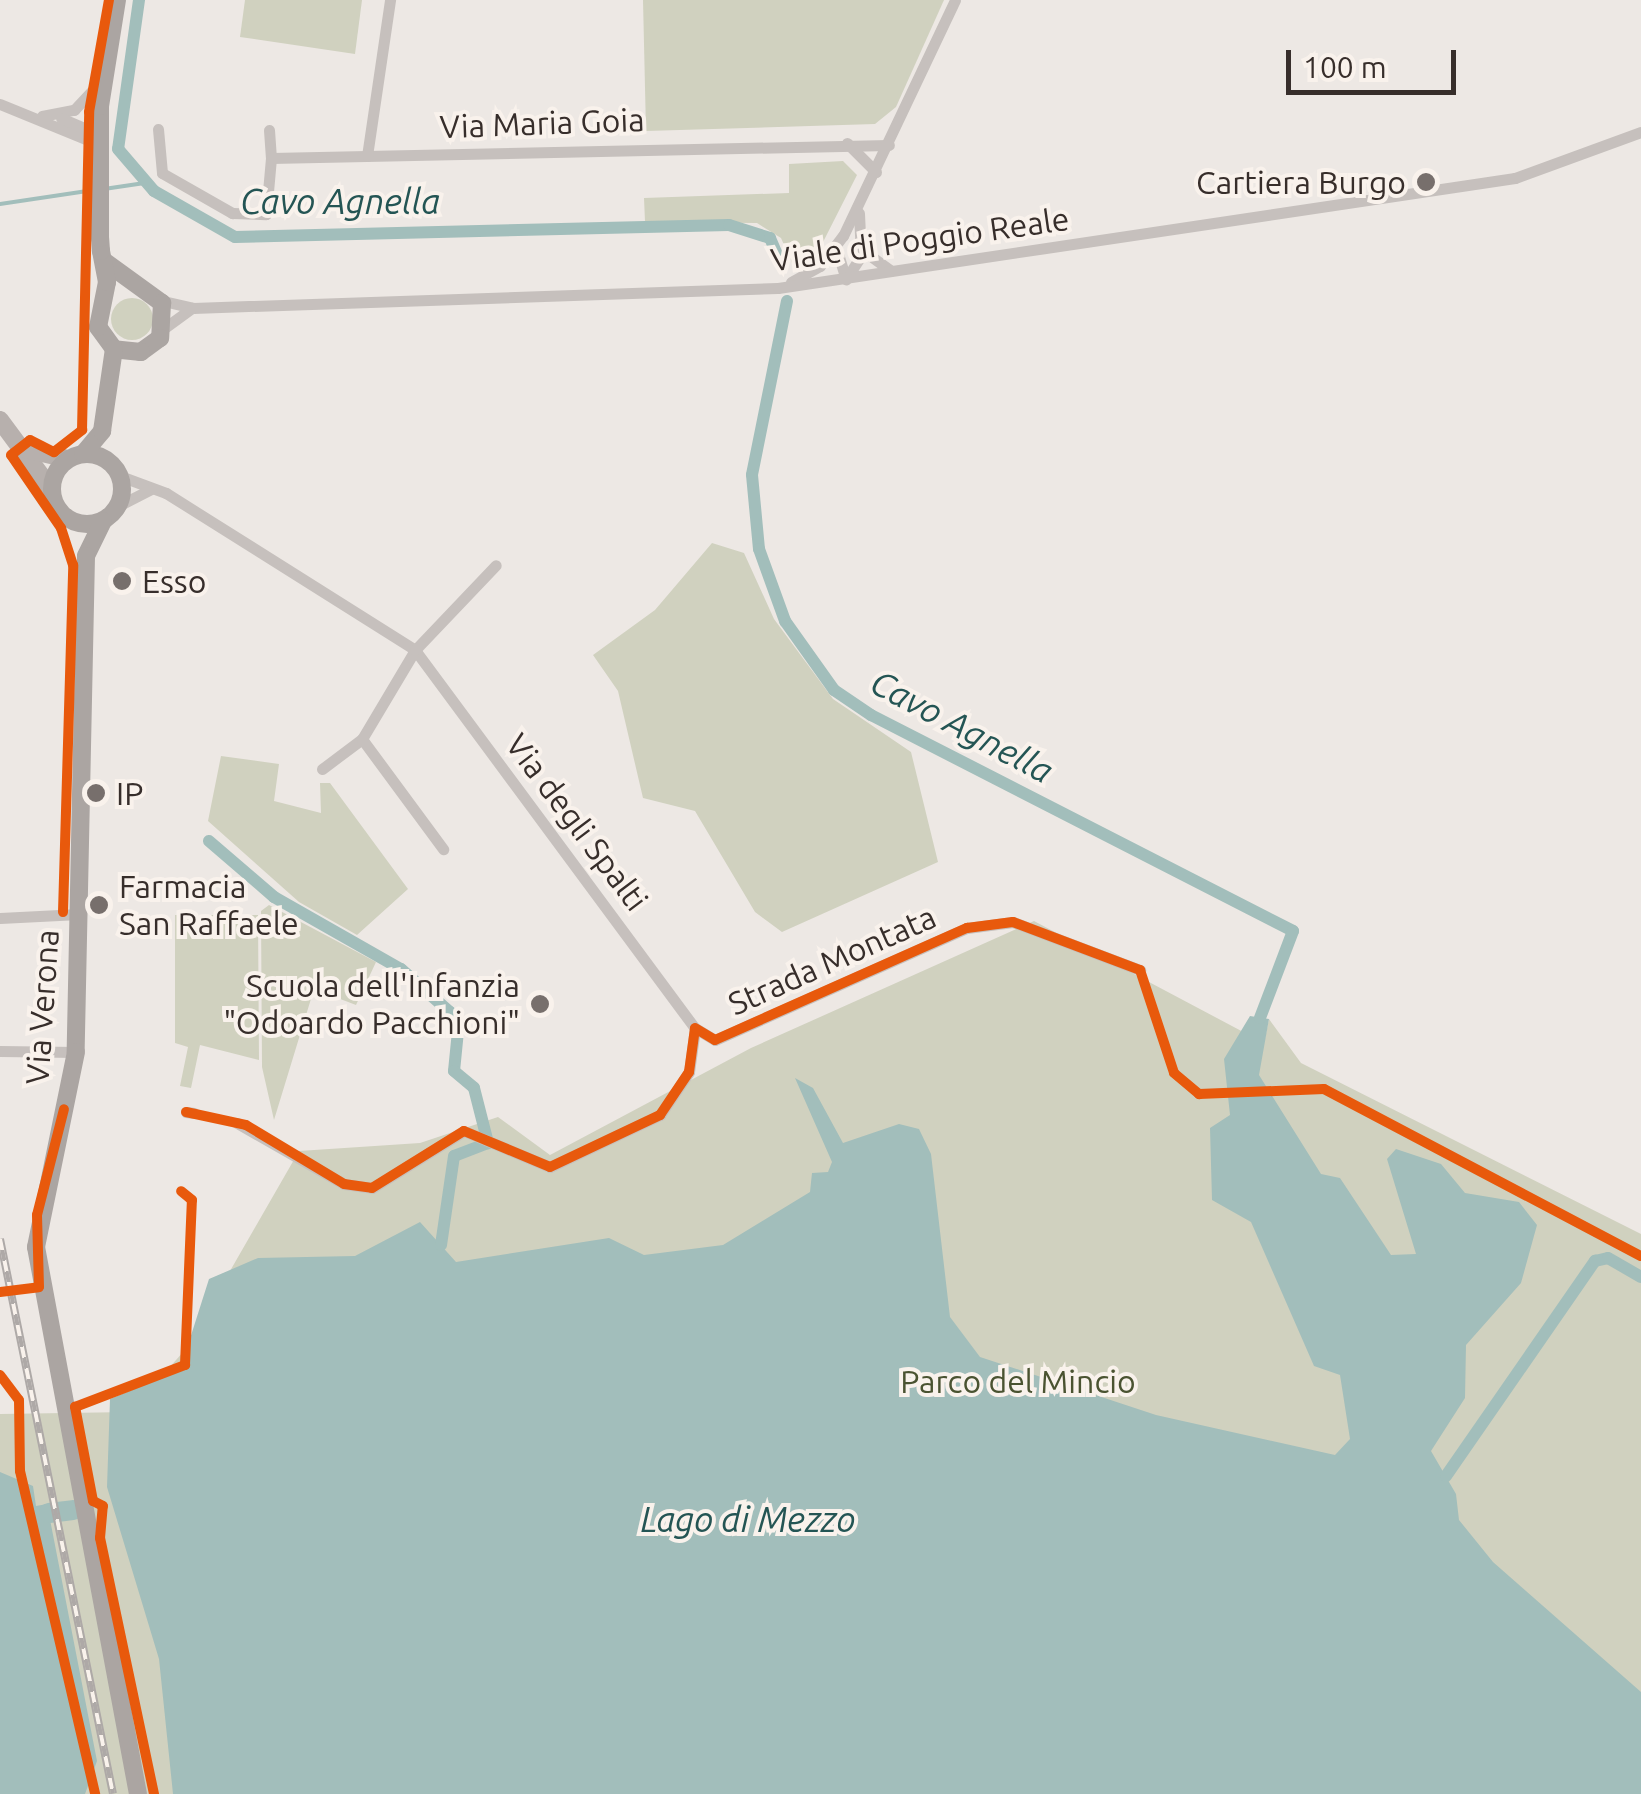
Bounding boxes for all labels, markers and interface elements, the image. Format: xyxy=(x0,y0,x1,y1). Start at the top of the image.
scale bar xyxy=(1291,30,1461,92)
text: 100 m xyxy=(1303,50,1387,84)
street label: Via Maria Goia xyxy=(439,100,645,146)
place label: Cartiera Burgo xyxy=(1196,163,1406,201)
marker: Cartiera Burgo xyxy=(1415,171,1437,193)
water label: Cavo Agnella xyxy=(240,180,440,222)
street label: Viale di Poggio Reale xyxy=(768,199,1072,279)
place label: Esso xyxy=(142,562,206,600)
marker: Esso xyxy=(111,570,133,592)
water label: Cavo Agnella xyxy=(864,660,1060,792)
street label: Via degli Spalti xyxy=(498,726,656,918)
place label: IP xyxy=(116,774,143,812)
marker: IP xyxy=(85,782,107,804)
place label: Farmacia San Raffaele xyxy=(119,868,299,943)
marker: Farmacia San Raffaele xyxy=(88,894,110,916)
street label: Strada Montata xyxy=(722,897,942,1023)
street label: Via Verona xyxy=(17,928,67,1086)
place label: Scuola dell'Infanzia "Odoardo Pacchioni" xyxy=(223,967,520,1042)
marker: Scuola dell'Infanzia "Odoardo Pacchioni" xyxy=(529,993,551,1015)
park label: Parco del Mincio xyxy=(900,1362,1136,1400)
water label: Lago di Mezzo xyxy=(641,1498,855,1540)

